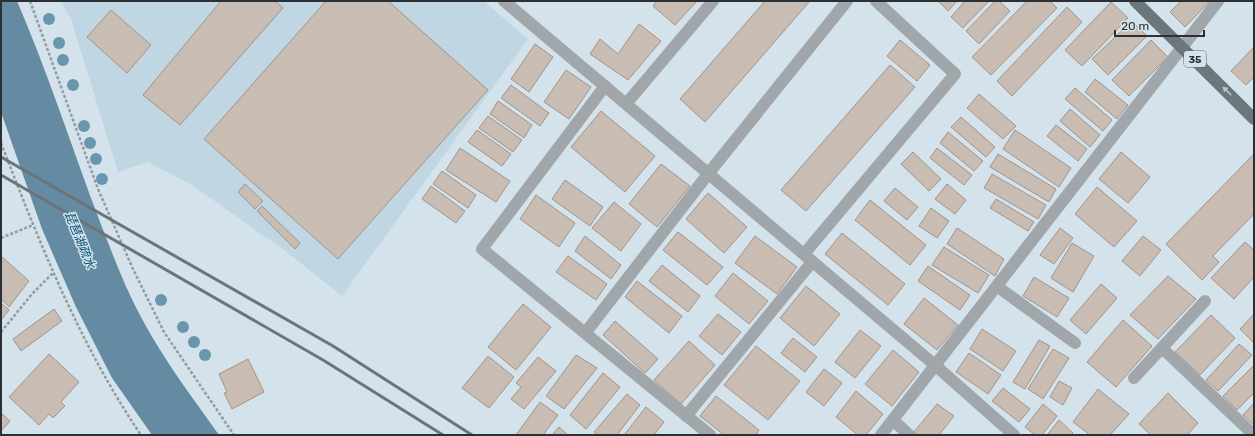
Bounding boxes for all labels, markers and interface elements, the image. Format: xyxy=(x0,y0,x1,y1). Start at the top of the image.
scale bar xyxy=(1115,12,1204,38)
text: 20 m xyxy=(1121,19,1149,33)
road number: 35 xyxy=(1184,51,1206,67)
one-way arrow xyxy=(1222,86,1231,96)
water label: 琵琶湖疏水 xyxy=(62,210,98,272)

